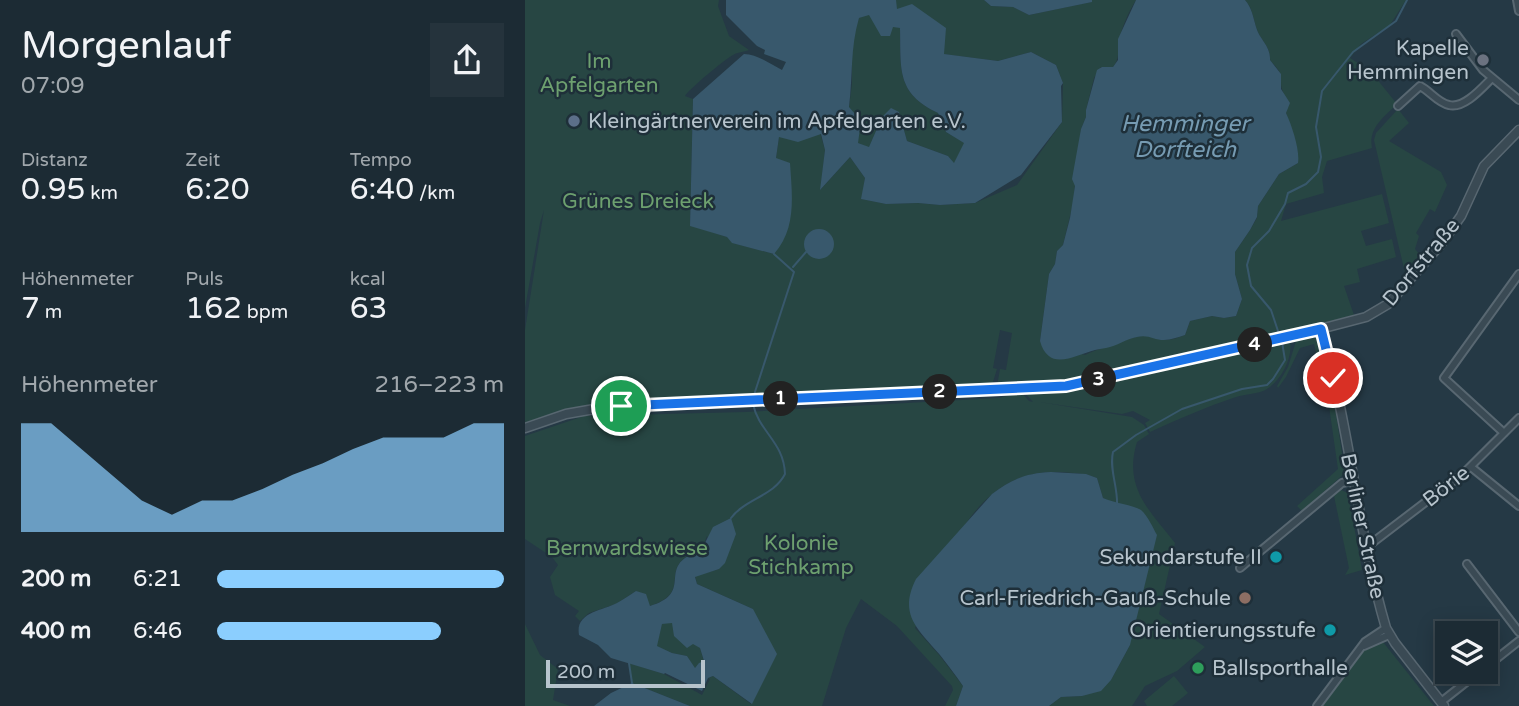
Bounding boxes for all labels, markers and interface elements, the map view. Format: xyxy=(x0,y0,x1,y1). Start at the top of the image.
text: Morgenlauf xyxy=(21,23,231,69)
button: share xyxy=(430,23,504,97)
place label: Kapelle Hemmingen xyxy=(1347,36,1469,85)
park label: Im Apfelgarten xyxy=(540,49,658,98)
marker: Kapelle Hemmingen xyxy=(1475,52,1491,68)
text: 07:09 xyxy=(21,72,85,100)
place label: Kleingärtnerverein im Apfelgarten e.V. xyxy=(588,109,966,134)
water label: Hemminger Dorfteich xyxy=(1121,110,1252,164)
marker: Kleingärtnerverein im Apfelgarten e.V. xyxy=(566,113,582,129)
text: Distanz xyxy=(21,149,88,171)
text: Zeit xyxy=(185,149,220,171)
text: Tempo xyxy=(350,149,412,171)
text: 0.95 xyxy=(21,171,85,208)
text: 6:20 xyxy=(185,171,250,208)
text: 6:40 xyxy=(350,171,414,208)
text: km xyxy=(85,182,118,204)
text: /km xyxy=(414,182,455,204)
park label: Grünes Dreieck xyxy=(562,189,714,214)
street label: Dorfstraße xyxy=(1378,213,1465,311)
text: Höhenmeter xyxy=(21,268,134,290)
text: Puls xyxy=(185,268,223,290)
text: kcal xyxy=(350,268,385,290)
text: 7 xyxy=(21,290,40,327)
text: 162 xyxy=(185,290,242,327)
text: 63 xyxy=(350,290,387,327)
text: m xyxy=(40,301,62,323)
text: bpm xyxy=(242,301,288,323)
pin: 4 xyxy=(1237,328,1273,362)
text: 4 xyxy=(1249,333,1260,355)
pin xyxy=(1303,348,1363,408)
icon: check xyxy=(1314,359,1352,397)
pin: 3 xyxy=(1081,362,1117,398)
text: 3 xyxy=(1093,368,1104,390)
text: Höhenmeter xyxy=(21,371,158,399)
text: 216–223 m xyxy=(375,371,504,399)
pin: 2 xyxy=(923,374,957,410)
pin xyxy=(591,376,651,436)
text: 2 xyxy=(934,380,945,402)
pin: 1 xyxy=(763,382,799,416)
icon: arrive xyxy=(602,387,640,425)
text: 1 xyxy=(775,387,786,409)
street label: Berliner Straße xyxy=(1335,451,1390,601)
street label: Börie xyxy=(1418,460,1475,512)
park label: Kolonie Stichkamp xyxy=(748,531,854,580)
park label: Bernwardswiese xyxy=(546,536,708,561)
place label: Sekundarstufe II xyxy=(1100,545,1262,570)
marker: Sekundarstufe II xyxy=(1268,549,1284,565)
text: 200 m xyxy=(21,565,91,593)
text: 6:21 xyxy=(133,565,182,593)
place label: Carl-Friedrich-Gauß-Schule xyxy=(960,586,1231,611)
marker: Carl-Friedrich-Gauß-Schule xyxy=(1237,590,1253,606)
text: 400 m xyxy=(21,617,91,645)
text: 6:46 xyxy=(133,617,182,645)
place label: Orientierungsstufe xyxy=(1129,618,1316,643)
map controls xyxy=(1435,621,1498,684)
button: layers xyxy=(1435,621,1498,684)
marker: Orientierungsstufe xyxy=(1322,622,1338,638)
place label: Ballsporthalle xyxy=(1212,656,1348,681)
scale bar xyxy=(546,657,705,689)
marker: Ballsporthalle xyxy=(1190,660,1206,676)
text: 200 m xyxy=(557,661,615,683)

